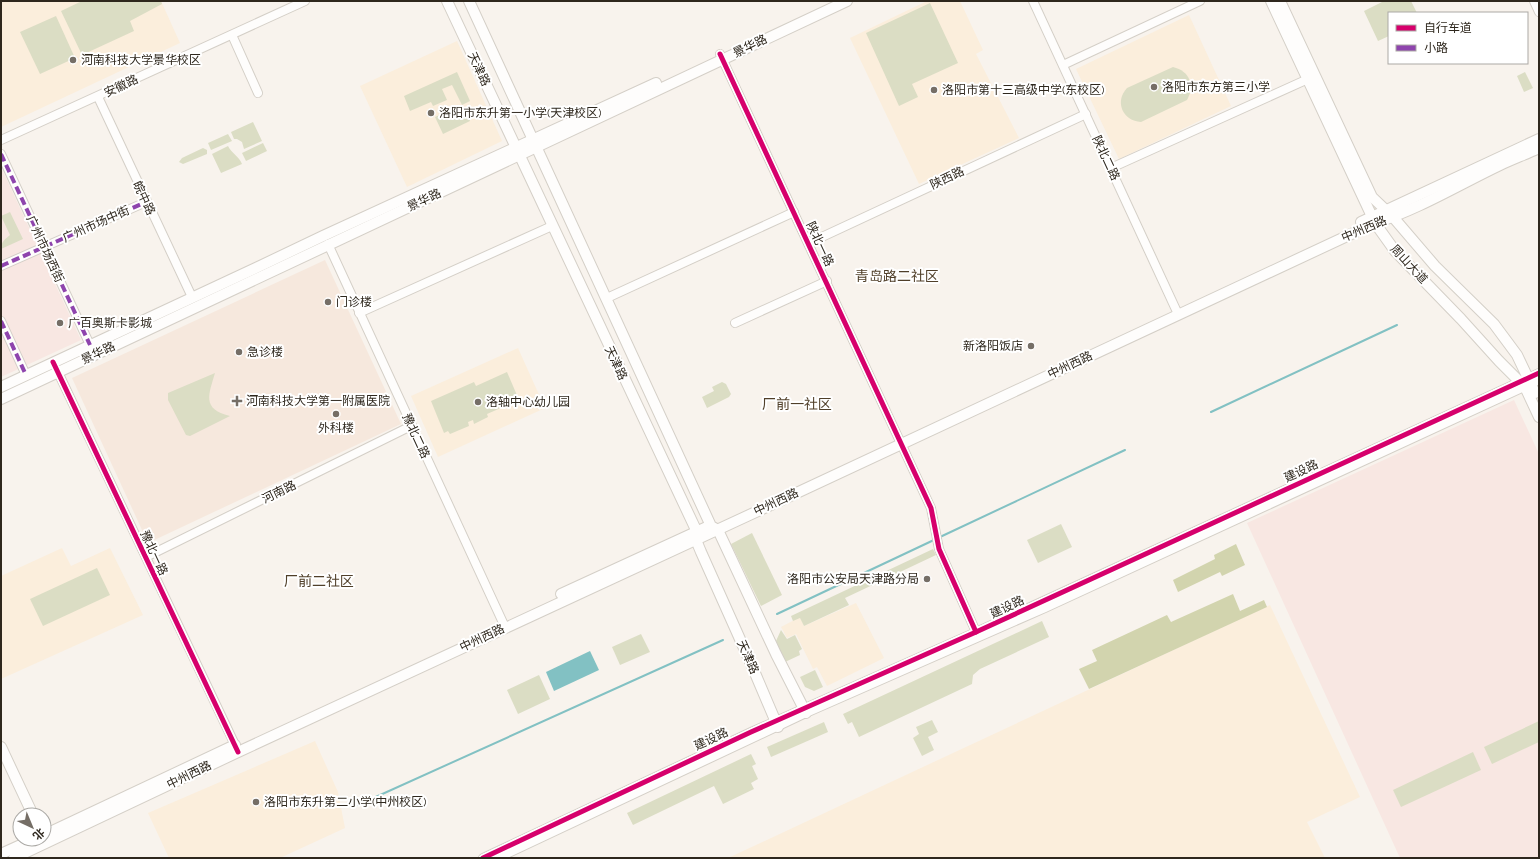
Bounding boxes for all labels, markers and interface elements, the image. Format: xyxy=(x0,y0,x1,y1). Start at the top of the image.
legend xyxy=(1388,12,1528,64)
text: 自行车道 xyxy=(1424,21,1472,35)
street label: 景华路 xyxy=(731,32,769,60)
text: 小路 xyxy=(1424,41,1448,55)
street label: 天津路 xyxy=(465,50,493,88)
place label: 河南科技大学景华校区 xyxy=(81,53,201,67)
marker: 河南科技大学景华校区 xyxy=(68,55,78,65)
street label: 安徽路 xyxy=(102,72,140,100)
place label: 洛阳市东方第三小学 xyxy=(1162,80,1270,94)
marker: 洛阳市东方第三小学 xyxy=(1149,82,1159,92)
place label: 洛阳市第十三高级中学(东校区) xyxy=(942,83,1104,97)
marker: 洛阳市第十三高级中学(东校区) xyxy=(929,85,939,95)
place label: 洛阳市东升第一小学(天津校区) xyxy=(439,106,601,120)
marker: 洛阳市东升第一小学(天津校区) xyxy=(426,108,436,118)
street label: 陕北二路 xyxy=(1090,133,1122,183)
street label: 陕西路 xyxy=(928,164,966,192)
street label: 皖中路 xyxy=(130,179,158,217)
street label: 景华路 xyxy=(405,186,443,214)
street label: 广州市场中街 xyxy=(60,203,132,245)
street label: 广州市场西街 xyxy=(23,213,67,285)
street label: 中州西路 xyxy=(1339,213,1389,245)
street label: 陕北一路 xyxy=(804,219,836,269)
street label: 周山大道 xyxy=(1388,242,1430,286)
district label: 青岛路二社区 xyxy=(855,268,939,284)
place label: 门诊楼 xyxy=(336,295,372,309)
marker: 门诊楼 xyxy=(323,297,333,307)
place label: 广百奥斯卡影城 xyxy=(68,316,152,330)
marker: 广百奥斯卡影城 xyxy=(55,318,65,328)
street label: 景华路 xyxy=(79,339,117,367)
place label: 新洛阳饭店 xyxy=(963,339,1023,353)
marker: 新洛阳饭店 xyxy=(1026,341,1036,351)
street label: 天津路 xyxy=(602,344,630,382)
place label: 急诊楼 xyxy=(247,345,283,359)
marker: 急诊楼 xyxy=(234,347,244,357)
street label: 中州西路 xyxy=(1045,349,1095,381)
place label: 河南科技大学第一附属医院 xyxy=(246,394,390,408)
marker: 河南科技大学第一附属医院 xyxy=(231,395,243,407)
place label: 洛轴中心幼儿园 xyxy=(486,395,570,409)
district label: 厂前一社区 xyxy=(762,396,832,412)
marker: 洛轴中心幼儿园 xyxy=(473,397,483,407)
marker: 外科楼 xyxy=(331,409,341,419)
street label: 豫北二路 xyxy=(400,411,432,461)
place label: 外科楼 xyxy=(318,421,354,435)
street label: 建设路 xyxy=(1282,457,1320,485)
street label: 河南路 xyxy=(260,478,298,506)
street label: 中州西路 xyxy=(751,486,801,518)
street label: 豫北一路 xyxy=(138,528,170,578)
place label: 洛阳市公安局天津路分局 xyxy=(787,572,919,586)
district label: 厂前二社区 xyxy=(284,573,354,589)
marker: 洛阳市公安局天津路分局 xyxy=(922,574,932,584)
street label: 建设路 xyxy=(988,593,1026,621)
street label: 中州西路 xyxy=(457,622,507,654)
street label: 天津路 xyxy=(734,638,762,676)
street label: 建设路 xyxy=(692,725,730,753)
street label: 中州西路 xyxy=(164,758,214,792)
place label: 洛阳市东升第二小学(中州校区) xyxy=(264,795,426,809)
marker: 洛阳市东升第二小学(中州校区) xyxy=(251,797,261,807)
north arrow xyxy=(12,807,52,847)
text: 北 xyxy=(30,825,47,842)

